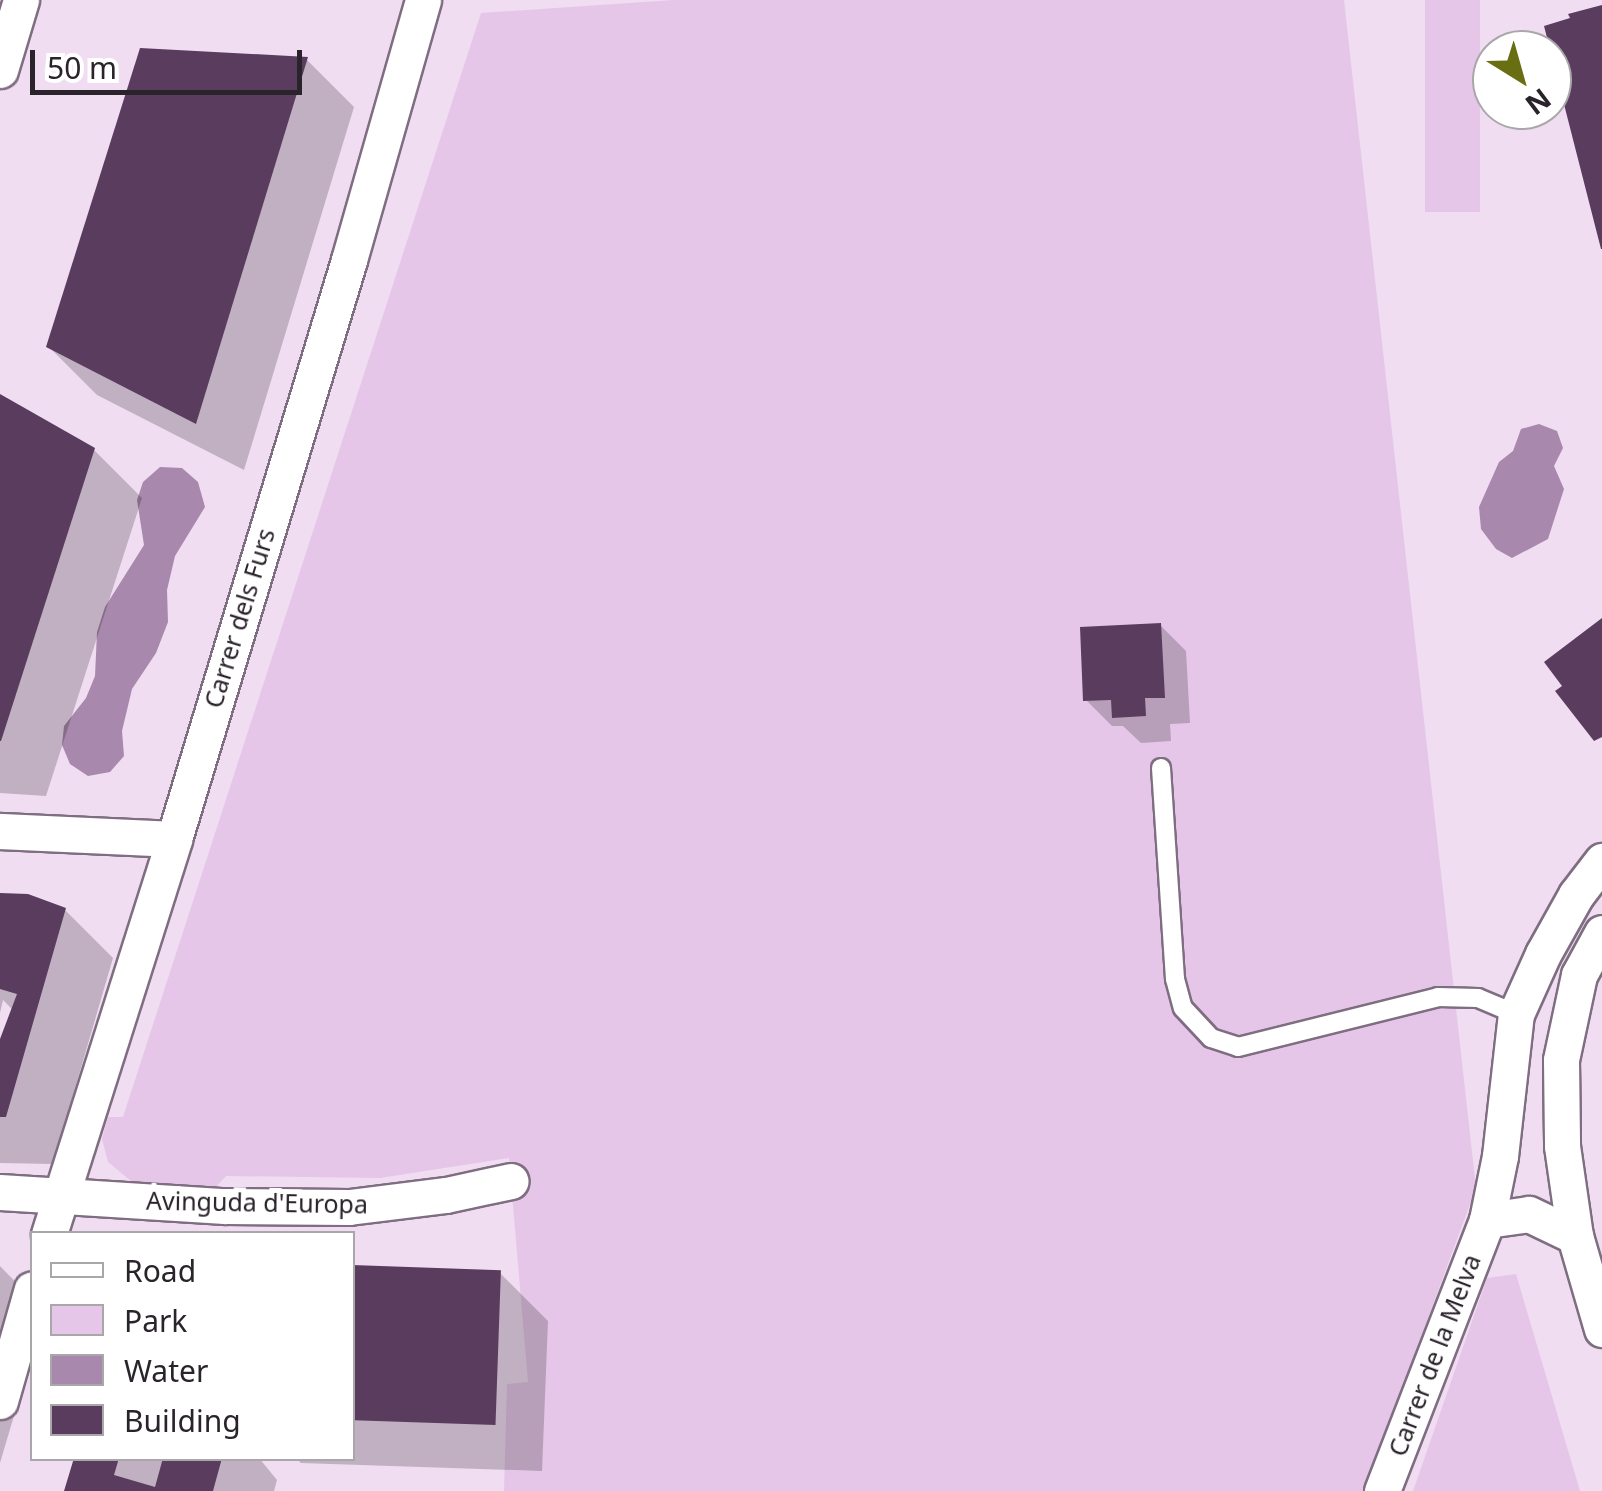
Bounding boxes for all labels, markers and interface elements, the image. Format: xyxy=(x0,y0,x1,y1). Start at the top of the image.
scale bar xyxy=(35,30,308,92)
north arrow xyxy=(1472,30,1572,130)
text: 50 m xyxy=(47,47,117,88)
text: N xyxy=(1518,80,1559,124)
street label: Carrer dels Furs xyxy=(197,525,281,711)
street label: Avinguda d'Europa xyxy=(146,1185,368,1219)
legend xyxy=(30,1231,355,1461)
text: Road xyxy=(124,1250,196,1291)
street label: Carrer de la Melva xyxy=(1382,1250,1486,1460)
text: Park xyxy=(124,1300,187,1341)
text: Water xyxy=(124,1350,208,1391)
text: Building xyxy=(124,1400,241,1441)

